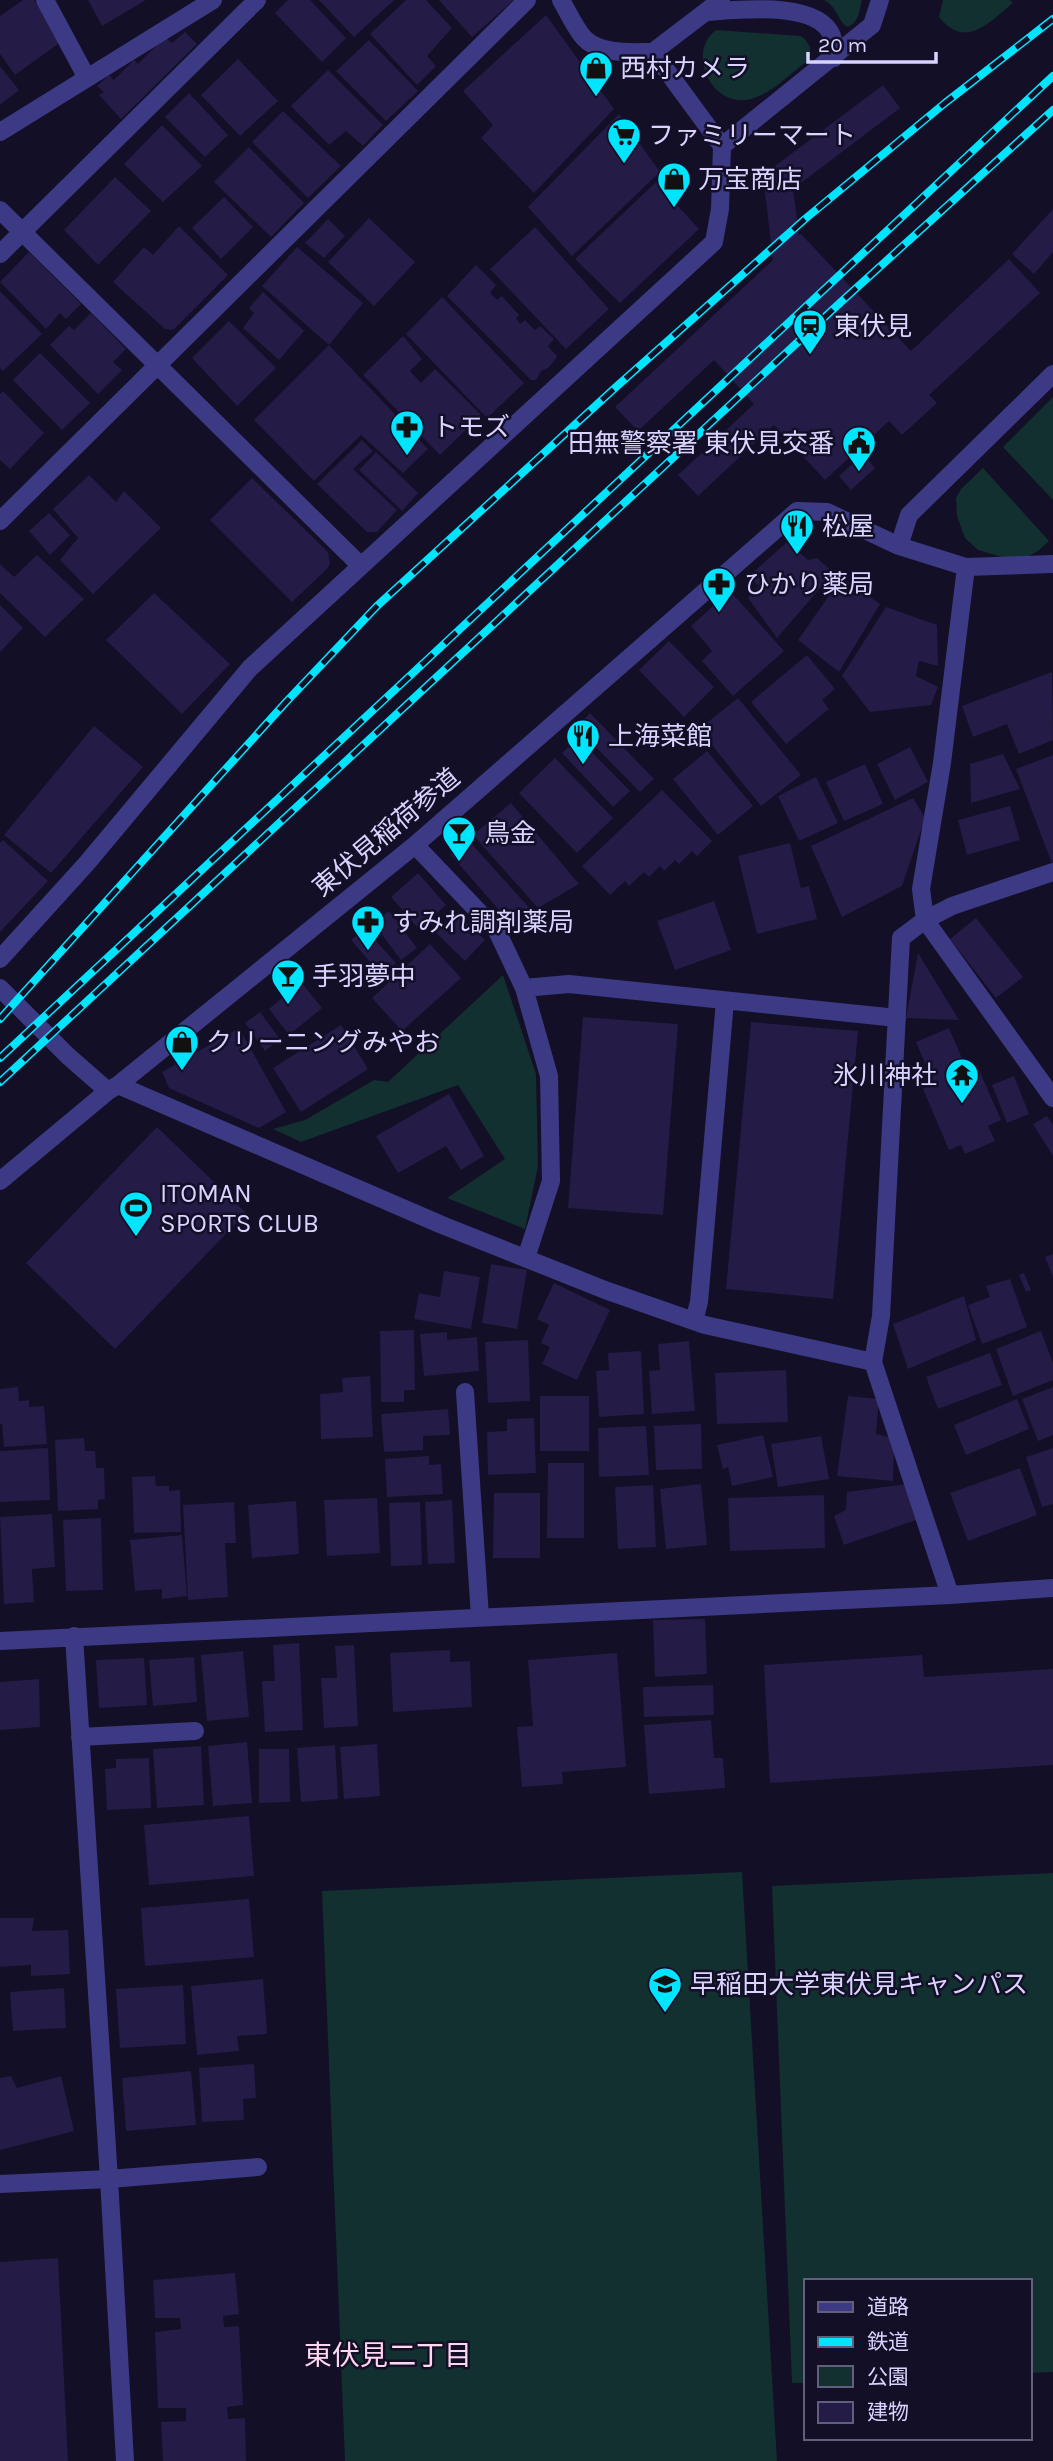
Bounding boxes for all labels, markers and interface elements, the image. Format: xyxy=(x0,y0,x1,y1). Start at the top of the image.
scale bar xyxy=(808,21,936,65)
text: 20 m xyxy=(818,33,867,57)
shop icon: 西村カメラ xyxy=(577,49,615,98)
place label: 西村カメラ xyxy=(620,53,750,84)
supermarket icon: ファミリーマート xyxy=(605,116,643,165)
place label: ファミリーマート xyxy=(648,120,856,151)
shop icon: 万宝商店 xyxy=(655,160,693,209)
place label: 万宝商店 xyxy=(698,164,802,195)
station icon: 東伏見 xyxy=(791,307,829,356)
place label: 東伏見 xyxy=(834,311,912,342)
pharmacy icon: トモズ xyxy=(388,408,426,457)
place label: トモズ xyxy=(432,412,510,443)
public building icon: 田無警察署 東伏見交番 xyxy=(840,424,878,473)
place label: 田無警察署 東伏見交番 xyxy=(568,428,834,459)
restaurant icon: 松屋 xyxy=(778,507,816,556)
place label: 松屋 xyxy=(822,511,874,542)
pharmacy icon: ひかり薬局 xyxy=(700,565,738,614)
place label: ひかり薬局 xyxy=(744,569,874,600)
restaurant icon: 上海菜館 xyxy=(564,717,602,766)
place label: 上海菜館 xyxy=(608,721,712,752)
street label: 東伏見稲荷参道 xyxy=(307,762,466,903)
bar icon: 鳥金 xyxy=(440,814,478,863)
place label: 鳥金 xyxy=(484,818,536,849)
pharmacy icon: すみれ調剤薬局 xyxy=(349,903,387,952)
place label: すみれ調剤薬局 xyxy=(392,907,574,938)
bar icon: 手羽夢中 xyxy=(269,957,307,1006)
place label: 手羽夢中 xyxy=(312,961,416,992)
shop icon: クリーニングみやお xyxy=(163,1023,201,1072)
place label: クリーニングみやお xyxy=(206,1027,440,1058)
temple icon: 氷川神社 xyxy=(943,1056,981,1105)
place label: 氷川神社 xyxy=(833,1060,937,1091)
place label: ITOMAN SPORTS CLUB xyxy=(160,1178,319,1239)
sports icon: ITOMAN SPORTS CLUB xyxy=(117,1189,155,1238)
school or university icon: 早稲田大学東伏見キャンパス xyxy=(646,1965,684,2014)
place label: 早稲田大学東伏見キャンパス xyxy=(690,1969,1028,2000)
legend xyxy=(804,2279,1032,2440)
text: 道路 xyxy=(867,2295,909,2319)
text: 鉄道 xyxy=(867,2330,909,2354)
district label: 東伏見二丁目 xyxy=(304,2339,472,2372)
text: 公園 xyxy=(867,2365,909,2389)
text: 建物 xyxy=(867,2400,909,2424)

